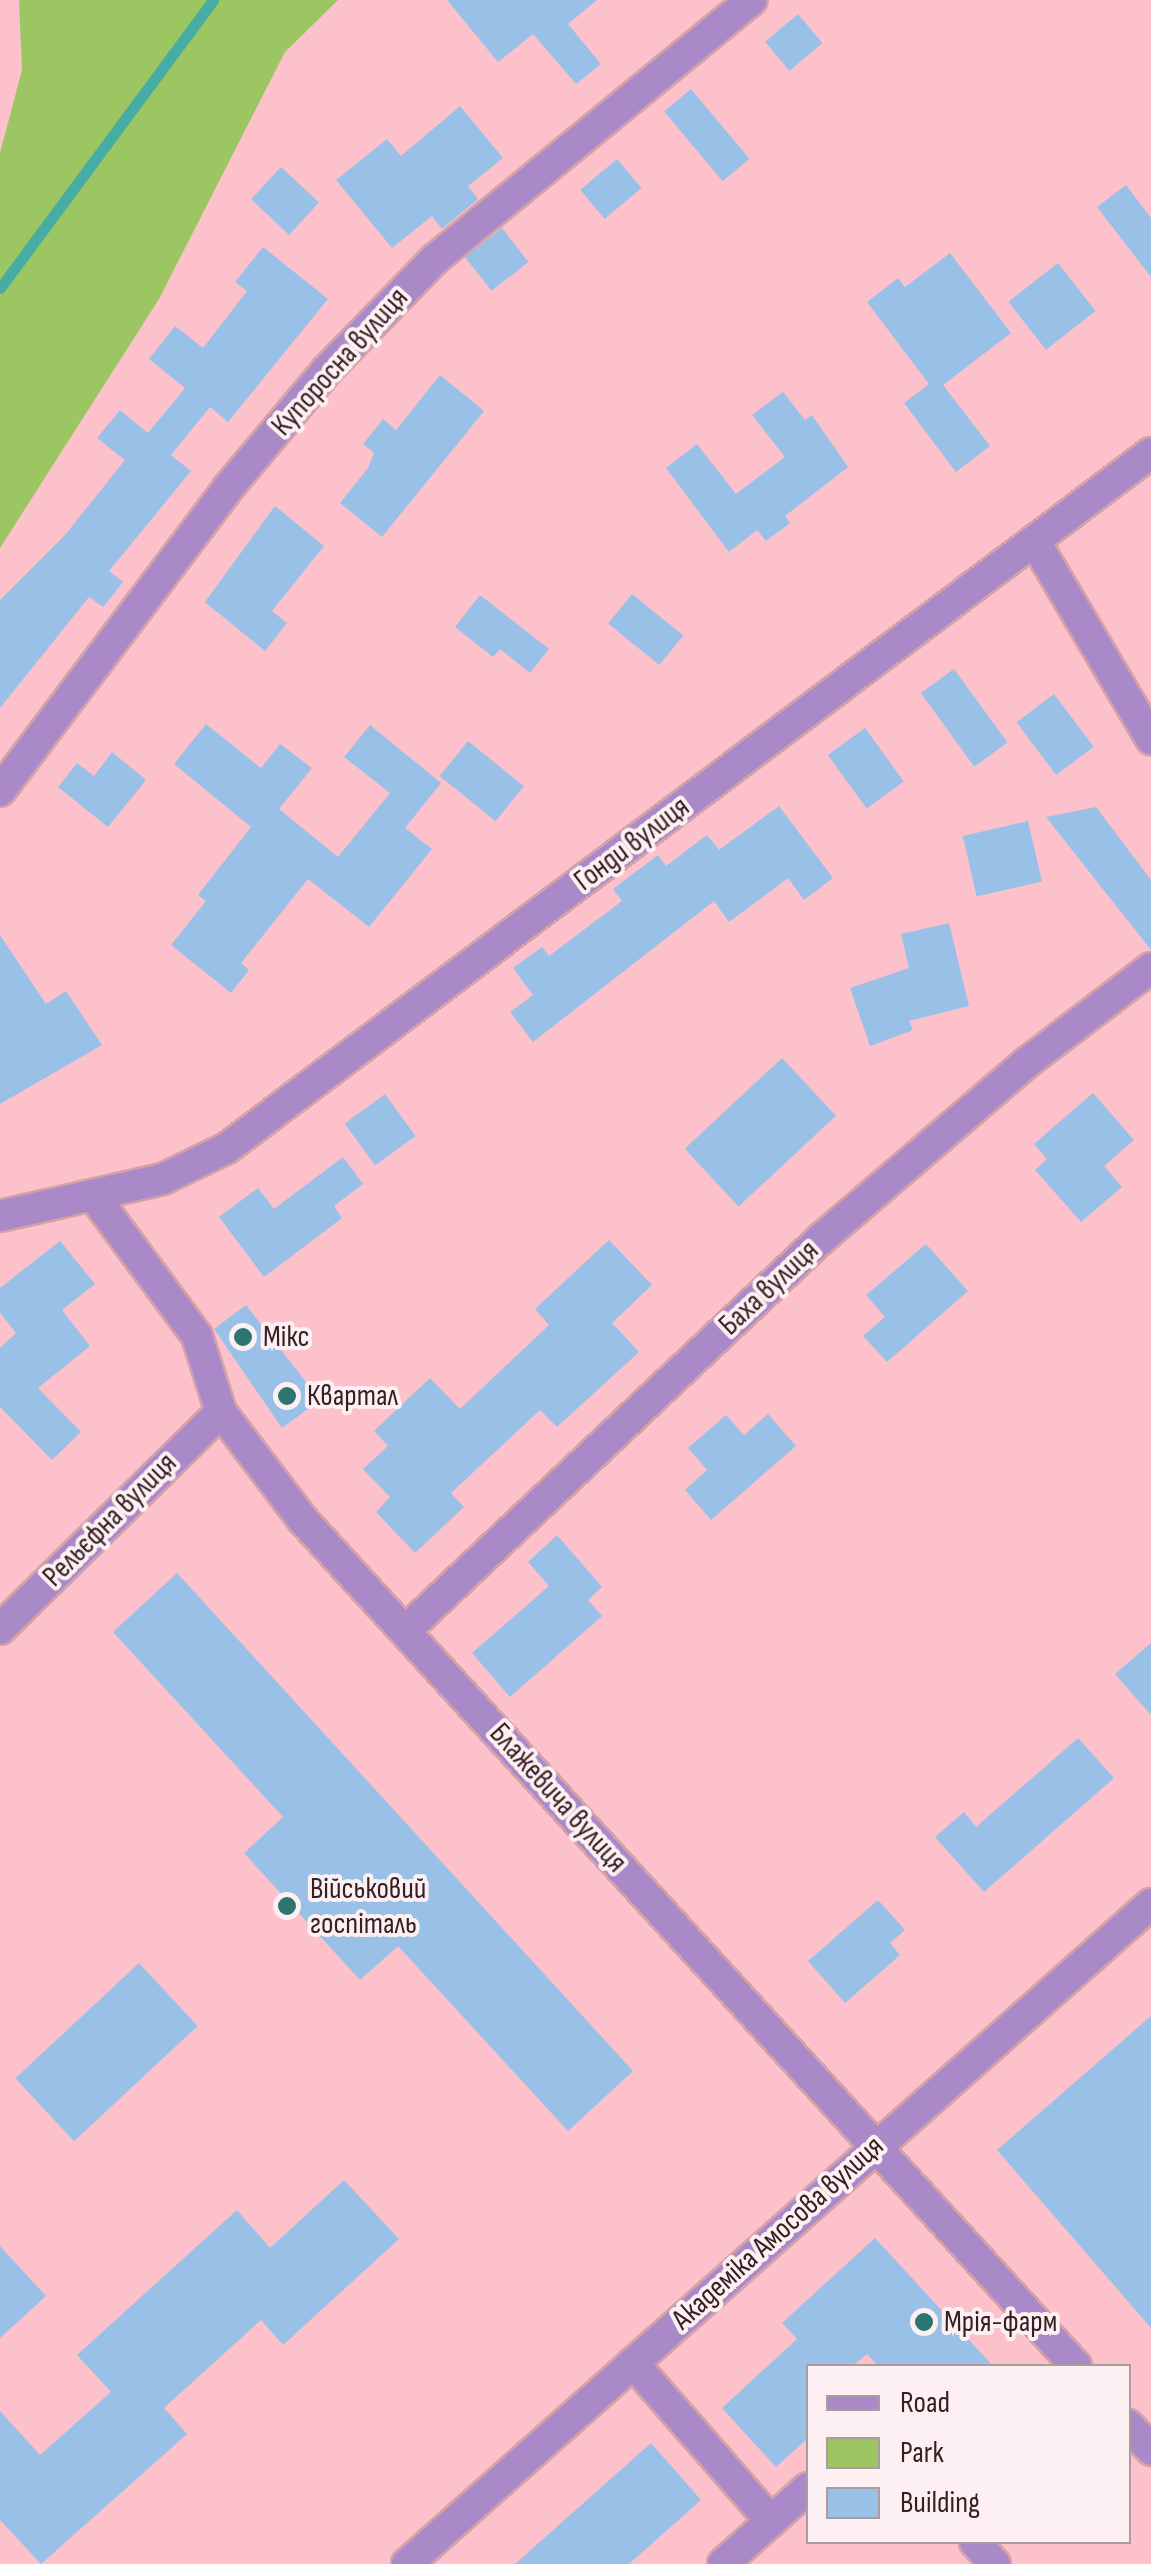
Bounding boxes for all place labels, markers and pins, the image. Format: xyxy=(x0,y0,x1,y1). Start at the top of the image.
place label: Мікс xyxy=(263,1319,309,1355)
marker: Мікс xyxy=(232,1326,254,1348)
place label: Квартал xyxy=(307,1378,398,1414)
marker: Квартал xyxy=(276,1385,298,1407)
place label: Військовий госпіталь xyxy=(310,1871,426,1942)
marker: Військовий госпіталь xyxy=(274,1893,300,1919)
place label: Мрія-фарм xyxy=(944,2304,1057,2340)
marker: Мрія-фарм xyxy=(913,2311,935,2333)

